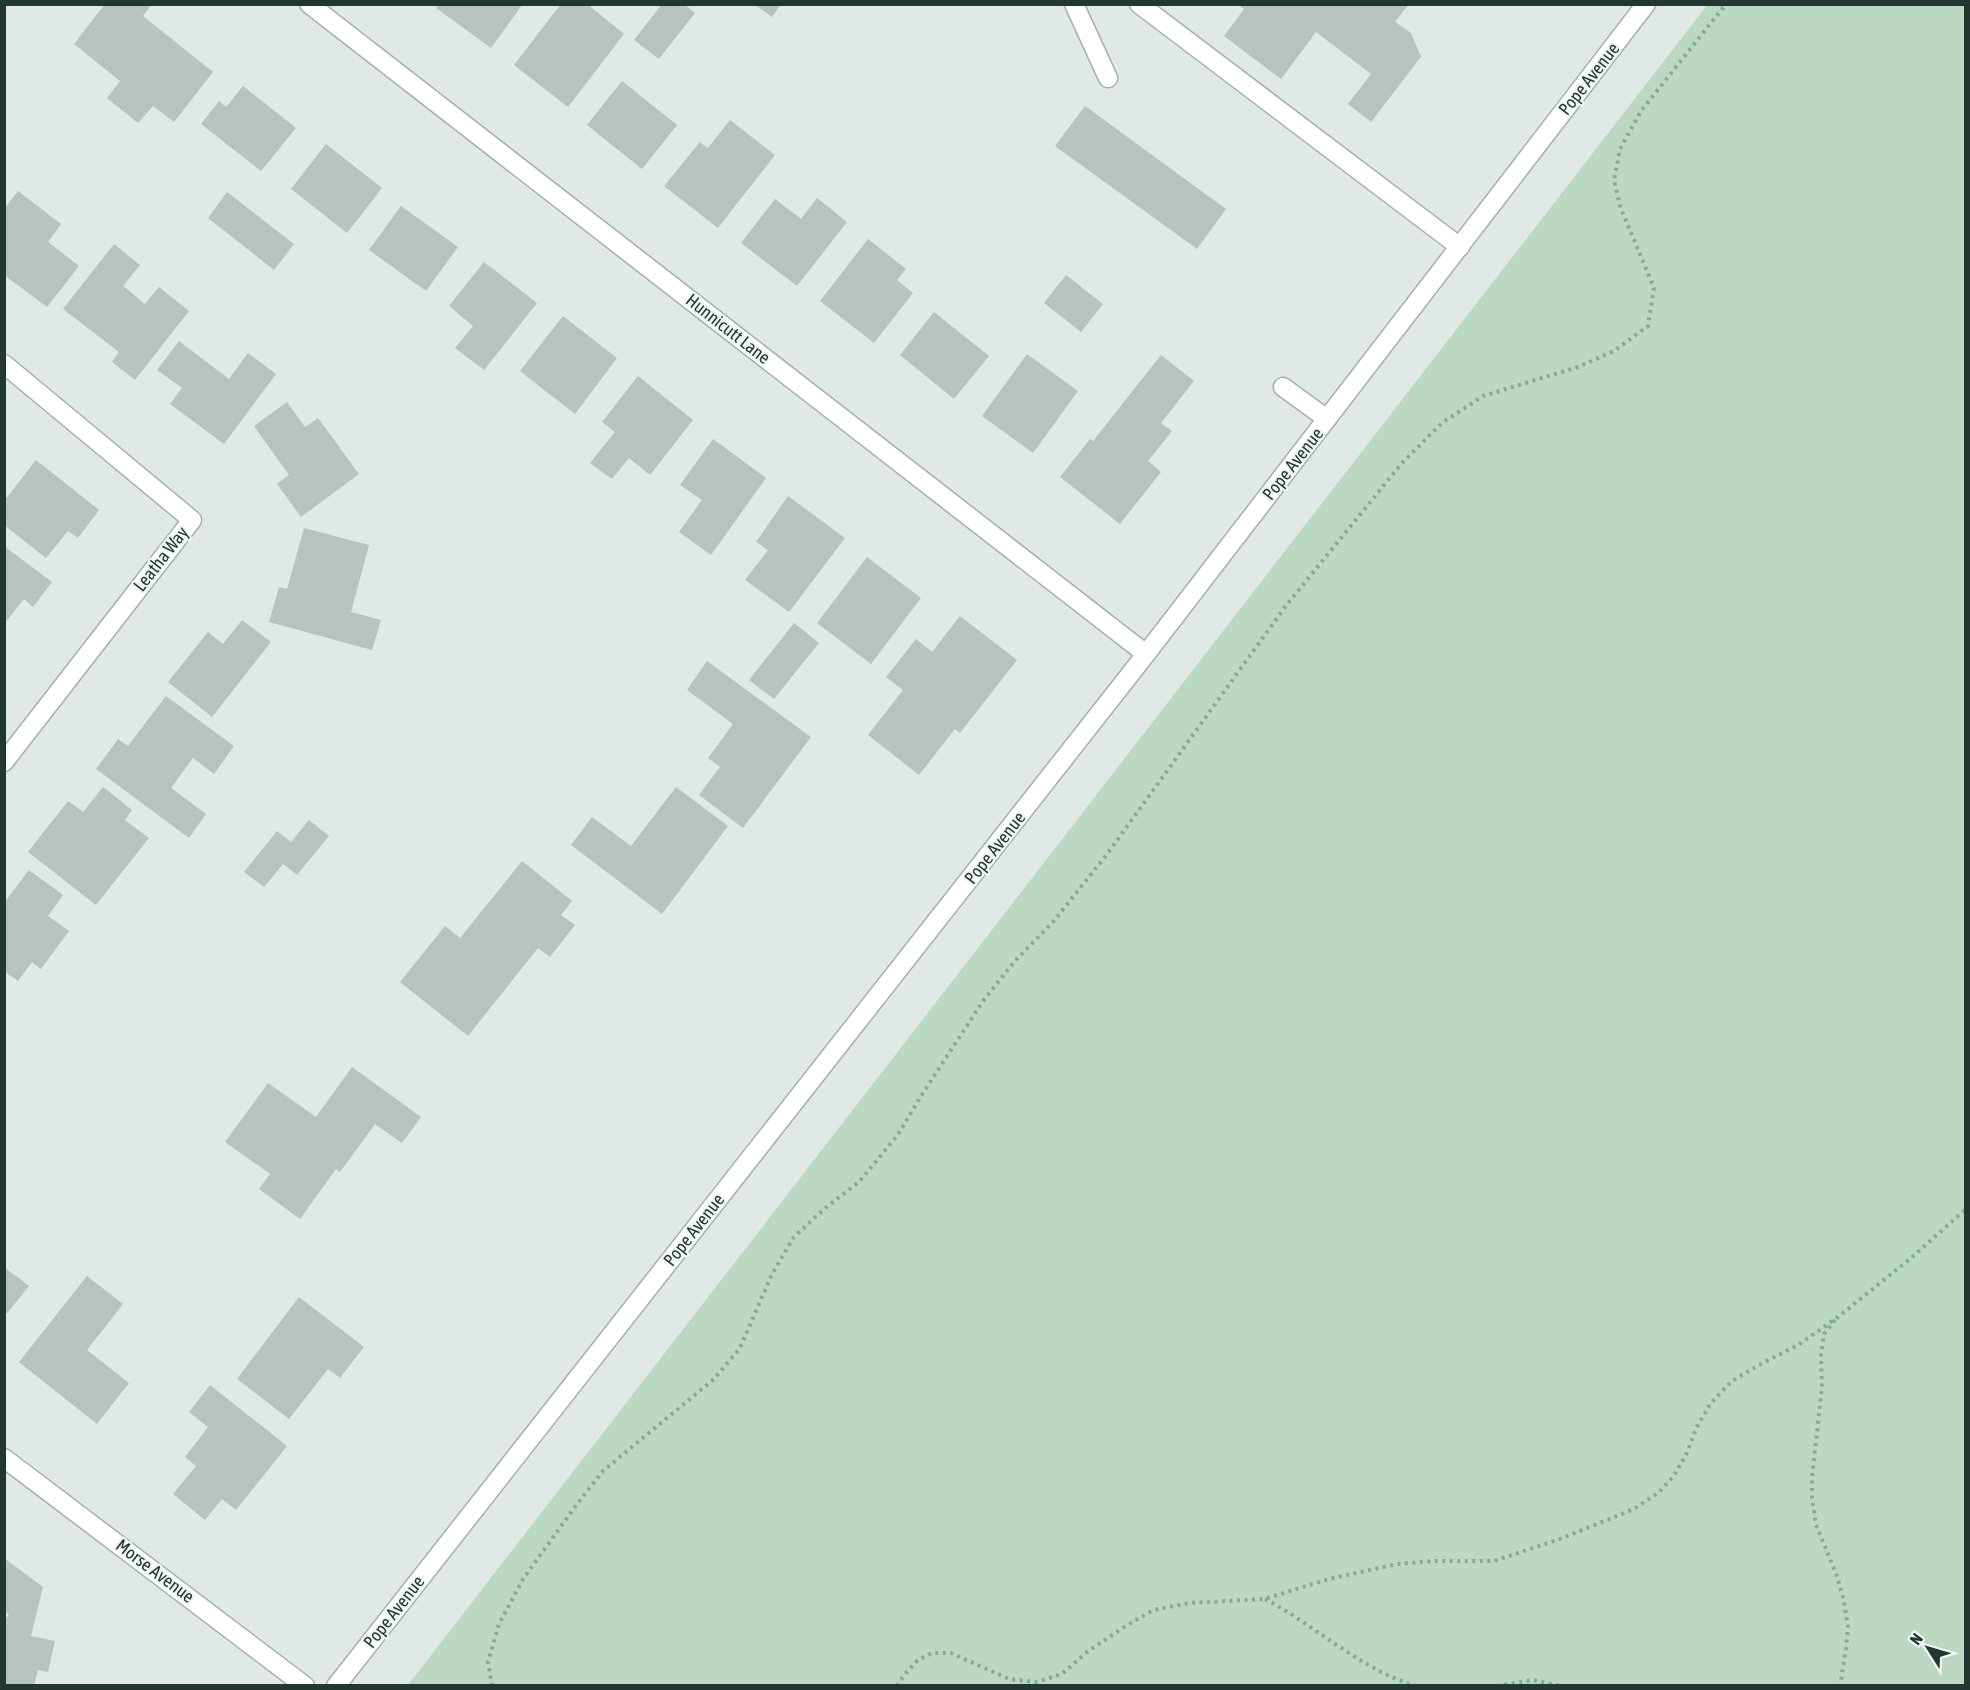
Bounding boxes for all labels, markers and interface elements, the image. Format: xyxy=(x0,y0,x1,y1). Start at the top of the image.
street label: Pope Avenue xyxy=(1554,38,1623,119)
street label: Hunnicutt Lane xyxy=(682,289,775,368)
street label: Pope Avenue xyxy=(1258,423,1327,504)
street label: Leatha Way xyxy=(129,522,192,595)
street label: Pope Avenue xyxy=(960,807,1029,888)
street label: Pope Avenue xyxy=(659,1189,728,1270)
street label: Morse Avenue xyxy=(112,1534,199,1607)
street label: Pope Avenue xyxy=(359,1571,428,1652)
north arrow xyxy=(1898,1618,1958,1678)
text: N xyxy=(1906,1630,1926,1648)

